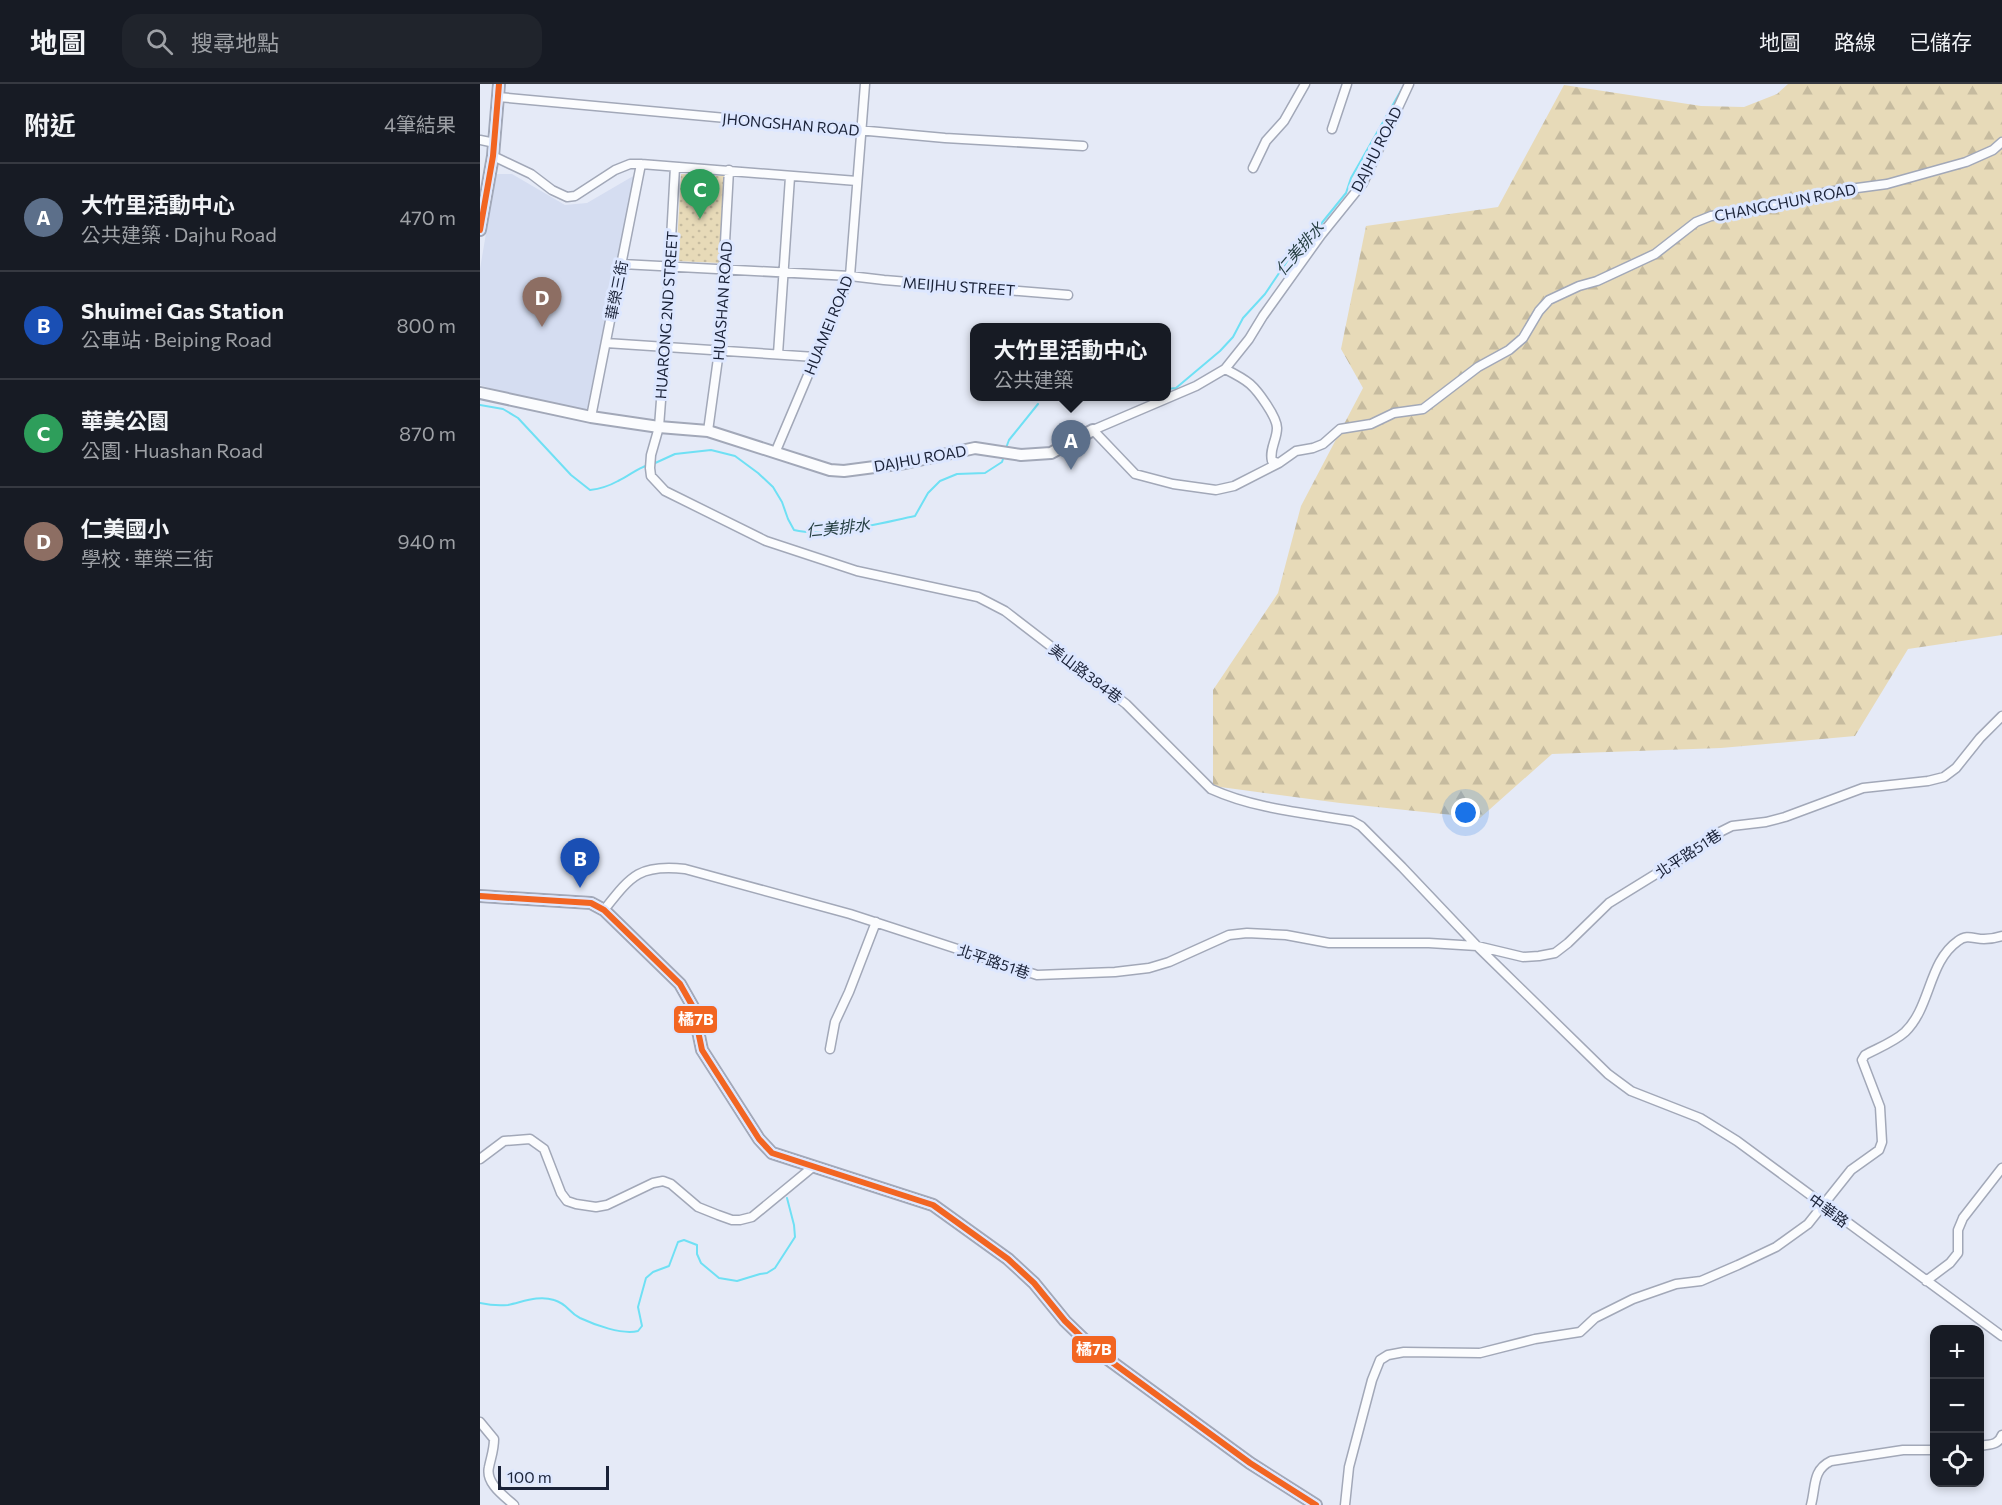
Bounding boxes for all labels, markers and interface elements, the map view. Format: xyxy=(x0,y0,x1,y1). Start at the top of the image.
search box xyxy=(122,14,542,68)
text: 地圖 xyxy=(30,25,86,59)
icon: search xyxy=(143,25,176,58)
text: 搜尋地點 xyxy=(191,29,279,56)
text: 地圖 xyxy=(1759,29,1801,54)
text: 路線 xyxy=(1834,29,1876,54)
text: 已儲存 xyxy=(1909,29,1972,54)
street label: DAJHU ROAD xyxy=(1347,103,1405,195)
text: 附近 xyxy=(24,109,76,140)
street label: JHONGSHAN ROAD xyxy=(722,109,860,139)
text: 4筆結果 xyxy=(384,112,456,136)
pin: C xyxy=(680,170,720,219)
street label: CHANGCHUN ROAD xyxy=(1713,179,1857,225)
text: 大竹里活動中心 xyxy=(81,191,235,218)
text: A xyxy=(36,205,51,229)
text: 470 m xyxy=(400,205,456,229)
water label: 仁美排水 xyxy=(1271,217,1328,278)
text: 公共建築 · Dajhu Road xyxy=(81,222,277,246)
street label: HUARONG 2ND STREET xyxy=(651,230,681,400)
street label: HUASHAN ROAD xyxy=(709,241,735,361)
street label: 華榮三街 xyxy=(601,259,631,321)
street label: HUAMEI ROAD xyxy=(800,273,856,377)
street label: MEIJHU STREET xyxy=(902,273,1016,299)
pin: D xyxy=(522,278,562,327)
text: Shuimei Gas Station xyxy=(81,297,284,324)
text: B xyxy=(37,313,50,337)
text: 800 m xyxy=(396,313,456,337)
popup xyxy=(970,323,1171,401)
text: 公車站 · Beiping Road xyxy=(81,327,272,351)
text: 大竹里活動中心 xyxy=(993,336,1148,363)
text: 公共建築 xyxy=(993,367,1073,391)
text: 華美公園 xyxy=(81,407,169,434)
pin: A xyxy=(1052,420,1090,470)
text: C xyxy=(37,421,50,445)
text: 870 m xyxy=(399,421,456,445)
text: 公園 · Huashan Road xyxy=(81,438,263,462)
street label: DAJHU ROAD xyxy=(872,441,968,475)
water label: 仁美排水 xyxy=(805,514,872,540)
text: 仁美國小 xyxy=(81,515,169,542)
text: D xyxy=(36,529,51,553)
text: 940 m xyxy=(398,529,456,553)
text: 學校 · 華榮三街 xyxy=(81,546,213,570)
street label: 美山路384巷 xyxy=(1046,640,1126,706)
your location xyxy=(1451,798,1480,827)
street label: 北平路51巷 xyxy=(1652,825,1724,881)
pin: B xyxy=(560,838,600,888)
street label: 北平路51巷 xyxy=(956,940,1032,982)
line badge: 橘7B xyxy=(673,1005,718,1034)
text: 橘7B xyxy=(677,1009,714,1028)
street label: 中華路 xyxy=(1806,1189,1852,1231)
map controls xyxy=(1930,1325,1984,1487)
button: + xyxy=(1930,1325,1984,1379)
line badge: 橘7B xyxy=(1071,1335,1117,1364)
text: 橘7B xyxy=(1075,1339,1112,1358)
button: − xyxy=(1930,1379,1984,1433)
button: locate xyxy=(1930,1433,1984,1487)
scale bar xyxy=(498,1463,609,1490)
text: 100 m xyxy=(507,1467,552,1486)

